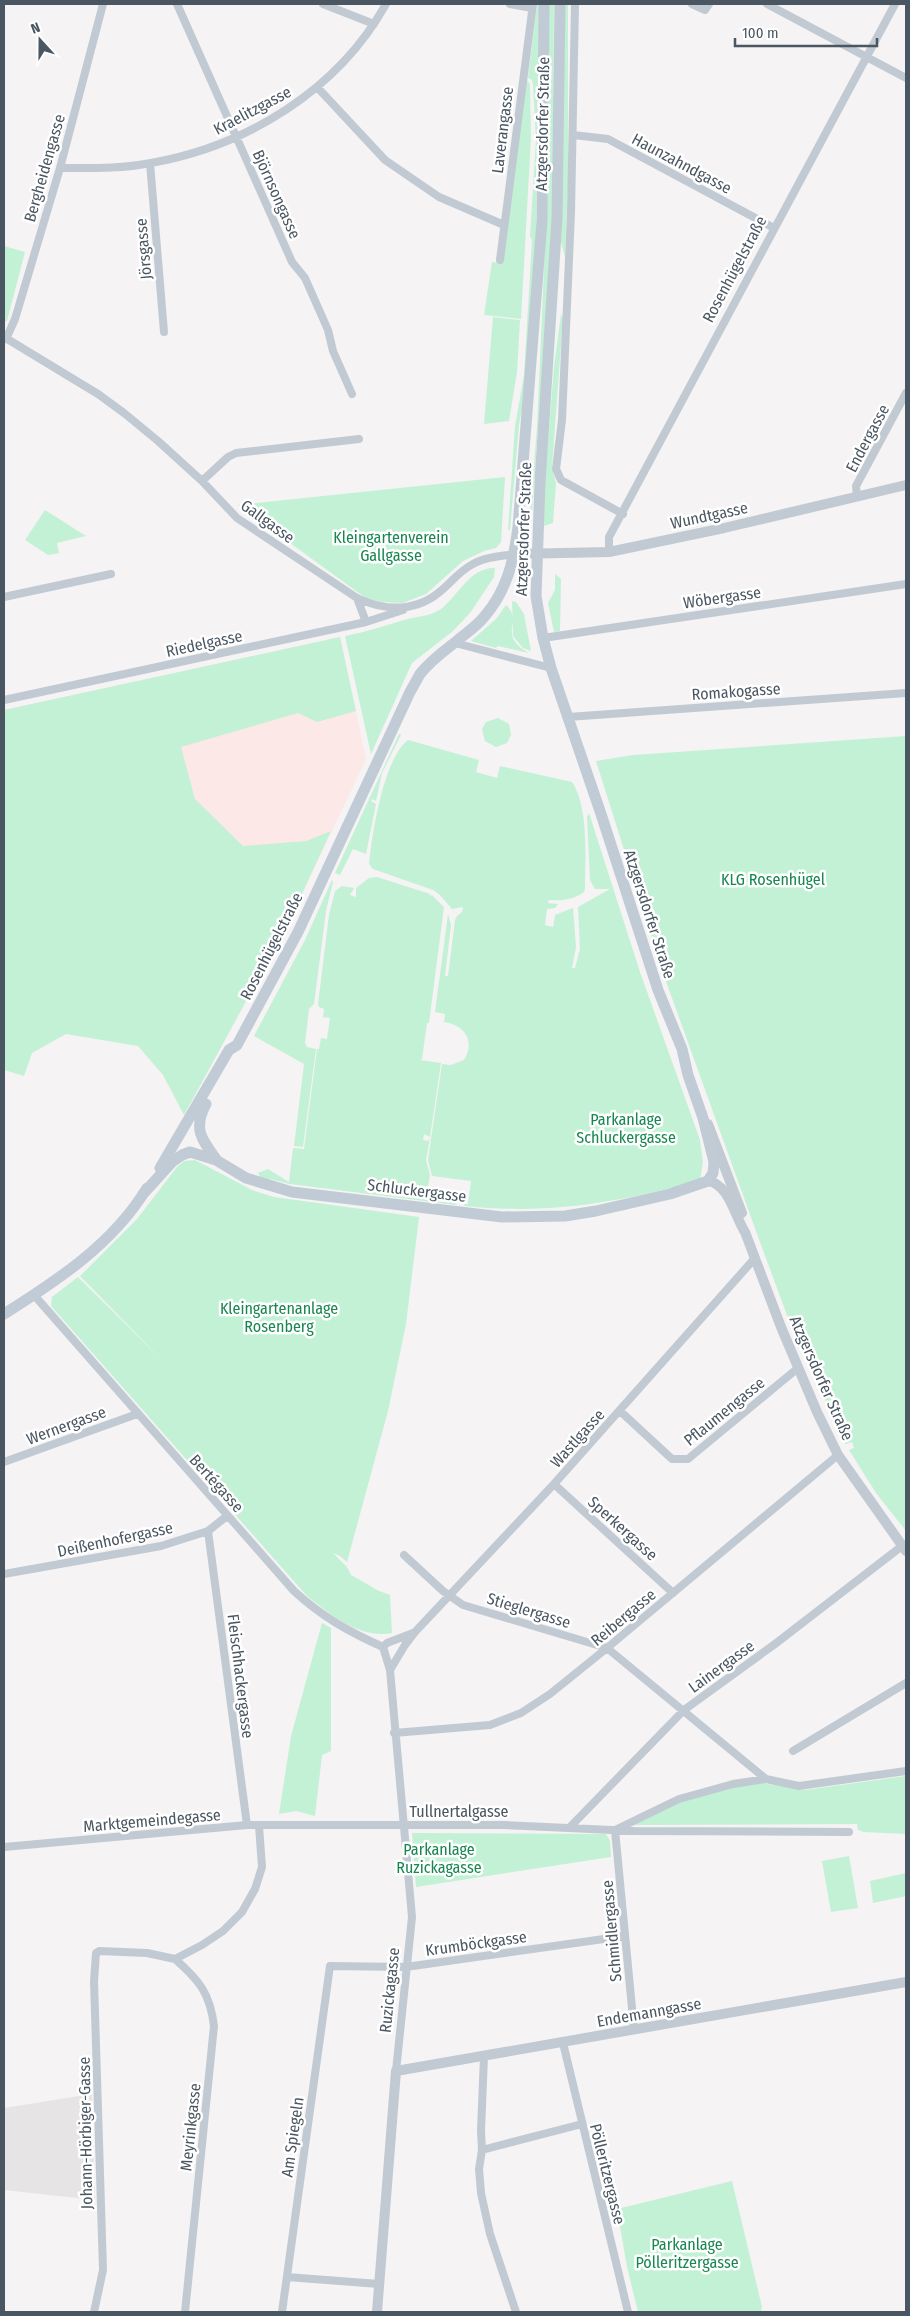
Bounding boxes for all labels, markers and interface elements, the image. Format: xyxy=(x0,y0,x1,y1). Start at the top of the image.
north arrow xyxy=(15,15,65,65)
scale bar xyxy=(735,15,878,47)
text: N xyxy=(29,19,42,38)
text: 100 m xyxy=(742,24,779,42)
street label: Atzgersdorfer Straße xyxy=(532,57,553,191)
street label: Kraelitzgasse xyxy=(210,82,294,139)
street label: Laverangasse xyxy=(488,86,517,175)
street label: Bergheidengasse xyxy=(20,112,69,224)
street label: Haunzahndgasse xyxy=(629,129,735,198)
street label: Björnsongasse xyxy=(248,147,305,242)
street label: Rosenhügelstraße xyxy=(698,213,771,326)
street label: Jörsgasse xyxy=(131,217,156,280)
street label: Endergasse xyxy=(842,401,893,475)
street label: Atzgersdorfer Straße xyxy=(512,461,535,596)
street label: Gallgasse xyxy=(237,496,298,547)
street label: Wundtgasse xyxy=(669,498,750,533)
park label: Kleingartenverein Gallgasse xyxy=(333,528,449,565)
street label: Wöbergasse xyxy=(682,583,762,612)
street label: Riedelgasse xyxy=(164,626,244,661)
street label: Romakogasse xyxy=(691,679,781,704)
street label: Atzgersdorfer Straße xyxy=(620,847,679,981)
park label: KLG Rosenhügel xyxy=(721,870,825,889)
street label: Rosenhügelstraße xyxy=(236,889,307,1003)
park label: Parkanlage Schluckergasse xyxy=(576,1110,676,1147)
street label: Schluckergasse xyxy=(366,1175,468,1206)
park label: Kleingartenanlage Rosenberg xyxy=(220,1299,338,1336)
street label: Atzgersdorfer Straße xyxy=(786,1313,858,1444)
street label: Pflaumengasse xyxy=(680,1373,769,1450)
street label: Wernergasse xyxy=(24,1402,109,1449)
street label: Wastlgasse xyxy=(546,1405,608,1471)
street label: Bertégasse xyxy=(186,1450,248,1516)
street label: Sperkergasse xyxy=(584,1492,661,1565)
street label: Deißenhofergasse xyxy=(56,1518,175,1561)
street label: Reibergasse xyxy=(587,1585,660,1650)
street label: Stieglergasse xyxy=(485,1589,573,1632)
street label: Fleischhackergasse xyxy=(223,1613,258,1739)
street label: Lainergasse xyxy=(685,1636,758,1697)
street label: Tullnertalgasse xyxy=(410,1802,509,1821)
street label: Marktgemeindegasse xyxy=(83,1805,222,1836)
park label: Parkanlage Ruzickagasse xyxy=(396,1840,482,1877)
street label: Schmidlergasse xyxy=(598,1879,625,1983)
street label: Krumböckgasse xyxy=(424,1927,528,1960)
street label: Ruzickagasse xyxy=(376,1946,403,2034)
street label: Endemanngasse xyxy=(595,1994,703,2031)
street label: Johann-Hörbiger-Gasse xyxy=(75,2056,96,2209)
street label: Meyrinkgasse xyxy=(176,2082,205,2172)
street label: Am Spiegeln xyxy=(277,2096,308,2178)
street label: Pölleritzergasse xyxy=(586,2122,629,2227)
park label: Parkanlage Pölleritzergasse xyxy=(635,2235,739,2272)

